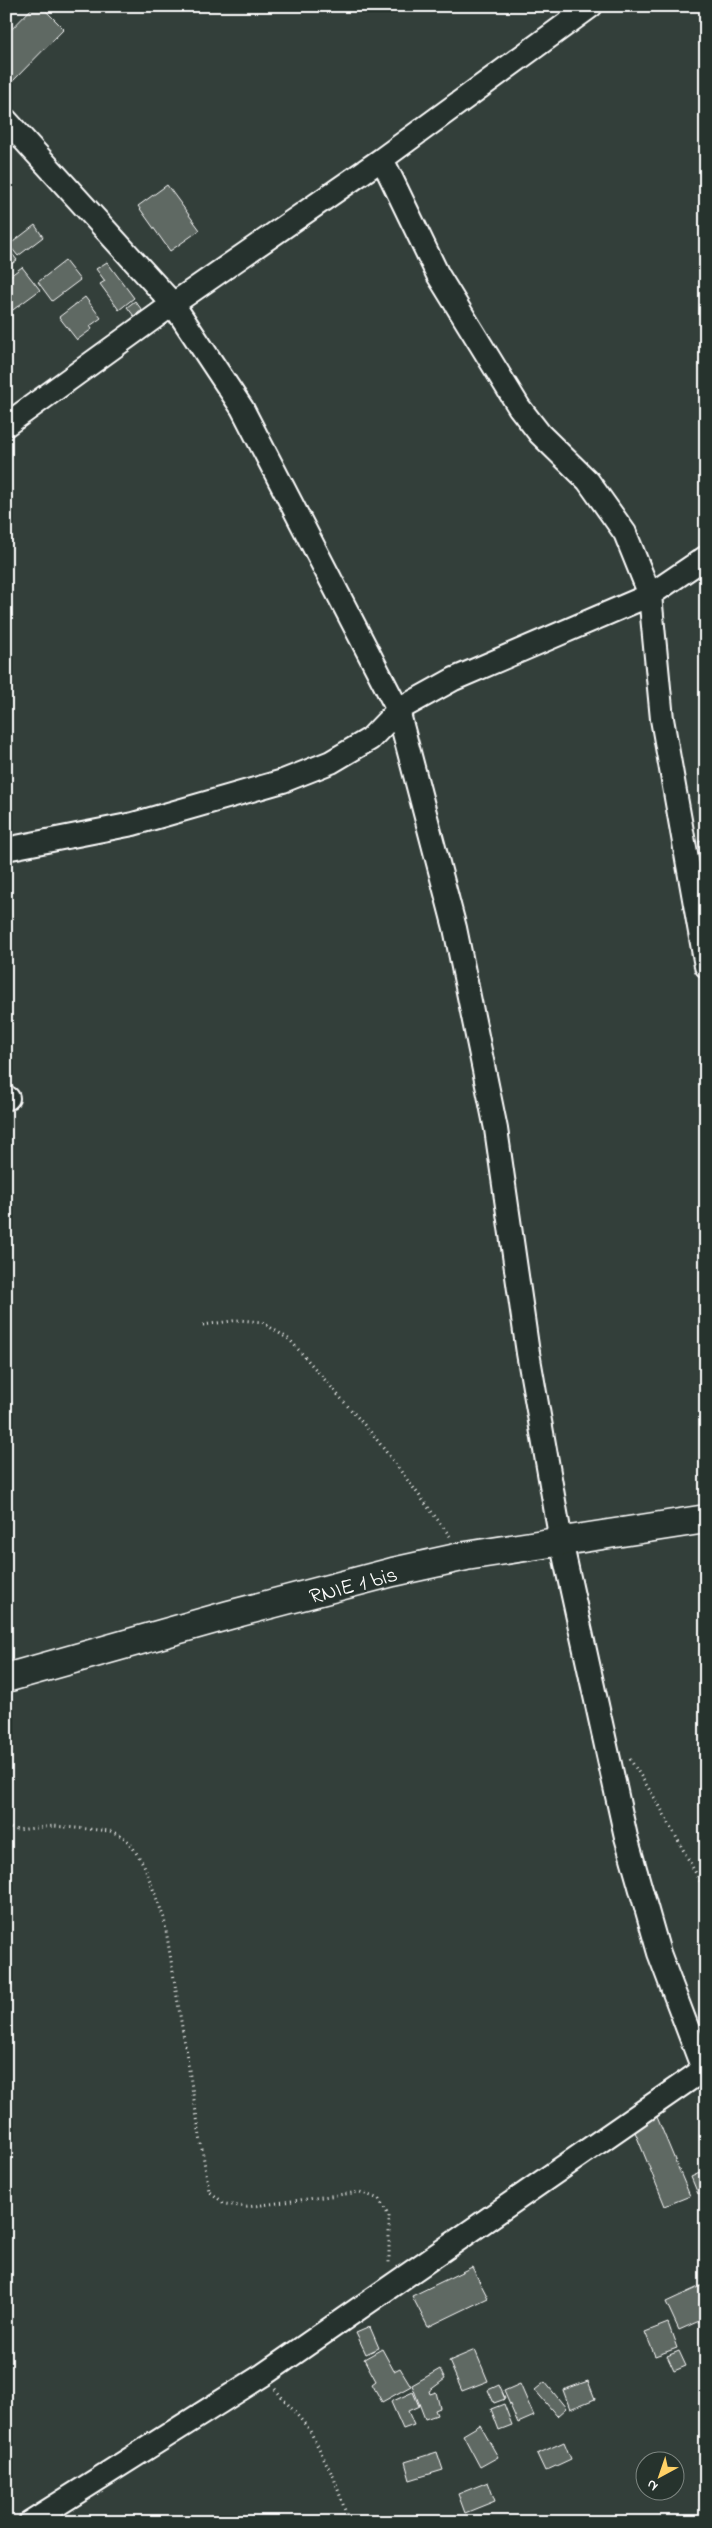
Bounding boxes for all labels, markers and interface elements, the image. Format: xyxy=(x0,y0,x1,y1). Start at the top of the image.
street label: RNIE 1 bis xyxy=(306,1560,402,1614)
north arrow xyxy=(634,2450,684,2500)
text: N xyxy=(642,2474,663,2496)

